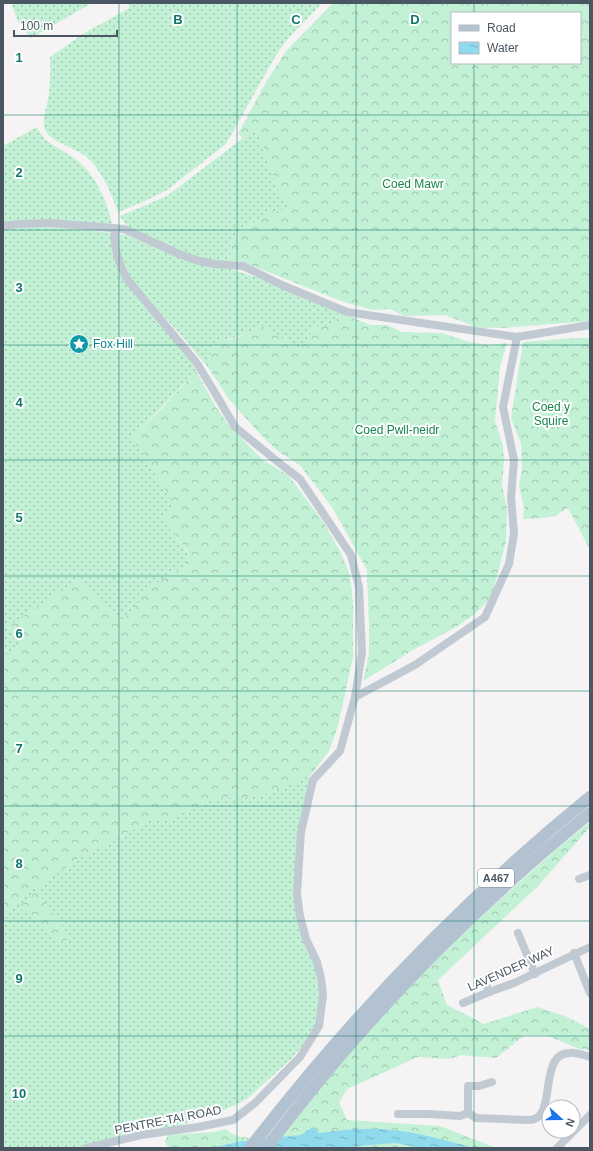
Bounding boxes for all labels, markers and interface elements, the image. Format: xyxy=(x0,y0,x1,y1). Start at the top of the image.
scale bar xyxy=(14,12,117,38)
text: B xyxy=(173,12,183,27)
text: C xyxy=(291,12,301,27)
text: D xyxy=(410,12,420,27)
legend xyxy=(451,12,581,64)
text: 100 m xyxy=(20,19,53,33)
text: Road xyxy=(487,21,516,35)
text: Water xyxy=(487,41,519,55)
text: 1 xyxy=(15,50,23,65)
text: 2 xyxy=(15,165,23,180)
park label: Coed Mawr xyxy=(382,177,444,191)
text: 3 xyxy=(15,280,23,295)
place icon: Fox Hill xyxy=(68,333,90,355)
place label: Fox Hill xyxy=(93,337,133,351)
text: 4 xyxy=(15,395,23,410)
park label: Coed y Squire xyxy=(532,400,570,428)
park label: Coed Pwll-neidr xyxy=(355,423,439,437)
text: 5 xyxy=(15,510,23,525)
text: 6 xyxy=(15,626,23,641)
text: 7 xyxy=(15,741,23,756)
text: 8 xyxy=(15,856,23,871)
road number: A467 xyxy=(478,869,514,887)
street label: LAVENDER WAY xyxy=(466,944,556,994)
text: 9 xyxy=(15,971,23,986)
text: 10 xyxy=(12,1086,26,1101)
north arrow xyxy=(541,1099,581,1139)
street label: PENTRE-TAI ROAD xyxy=(113,1103,223,1137)
text: N xyxy=(563,1117,577,1128)

